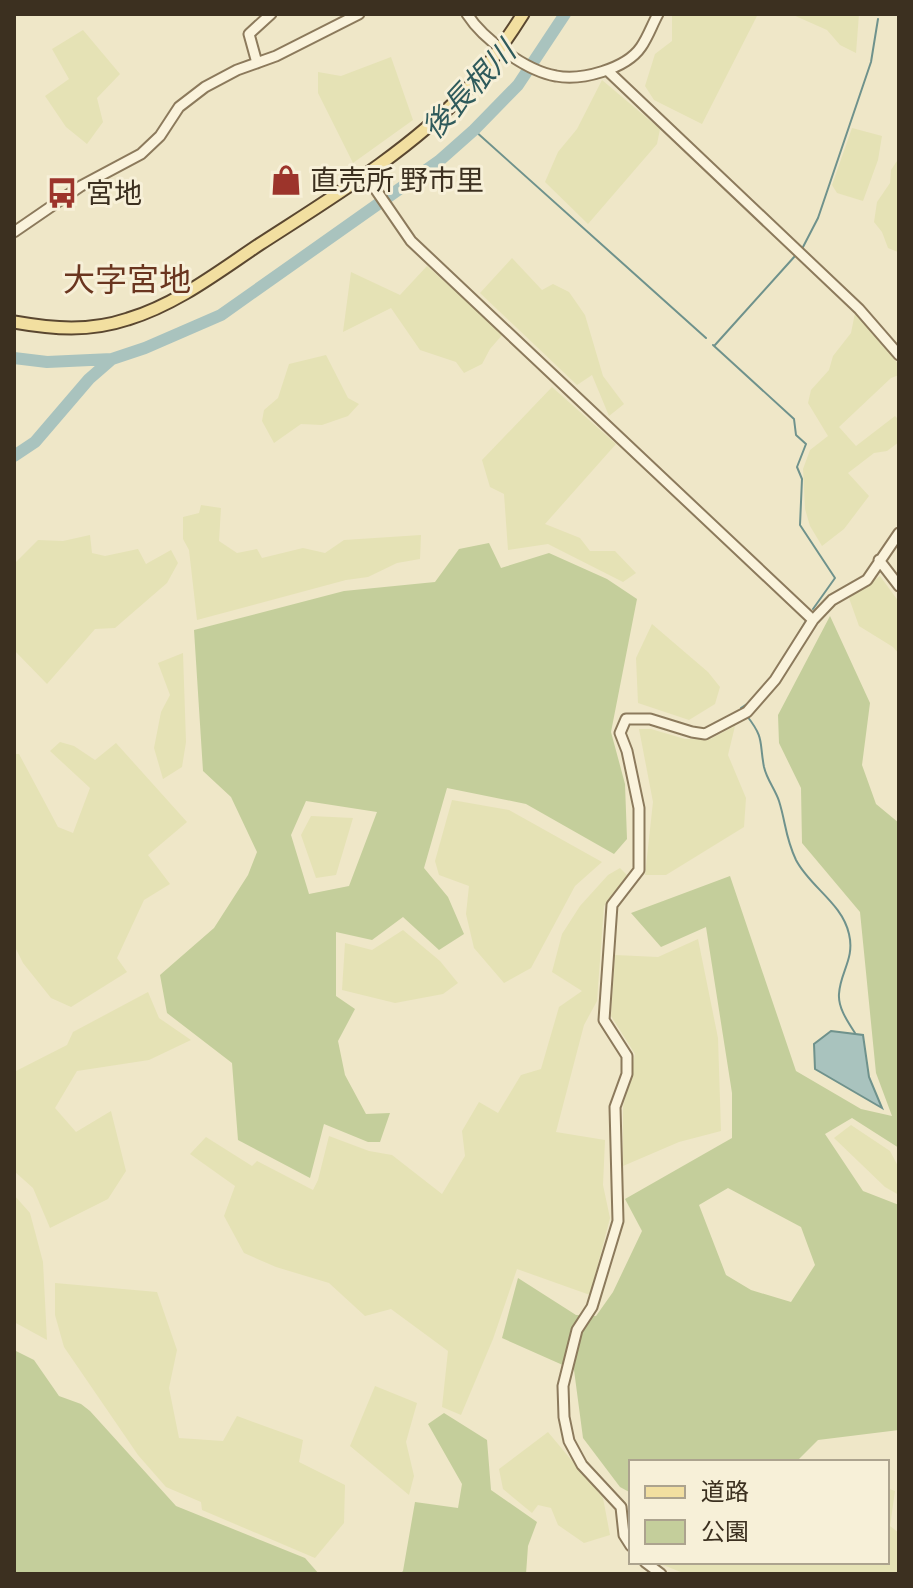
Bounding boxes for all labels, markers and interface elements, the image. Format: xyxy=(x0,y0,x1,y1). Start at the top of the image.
water label: 後長根川 xyxy=(415,32,525,146)
shop icon: 直売所 野市里 xyxy=(269,163,303,197)
place label: 直売所 野市里 xyxy=(310,164,484,197)
bus stop icon: 宮地 xyxy=(45,176,79,210)
place label: 宮地 xyxy=(86,177,142,210)
district label: 大字宮地 xyxy=(63,261,191,299)
legend xyxy=(629,1460,889,1564)
text: 道路 xyxy=(701,1477,749,1506)
text: 公園 xyxy=(701,1517,749,1546)

